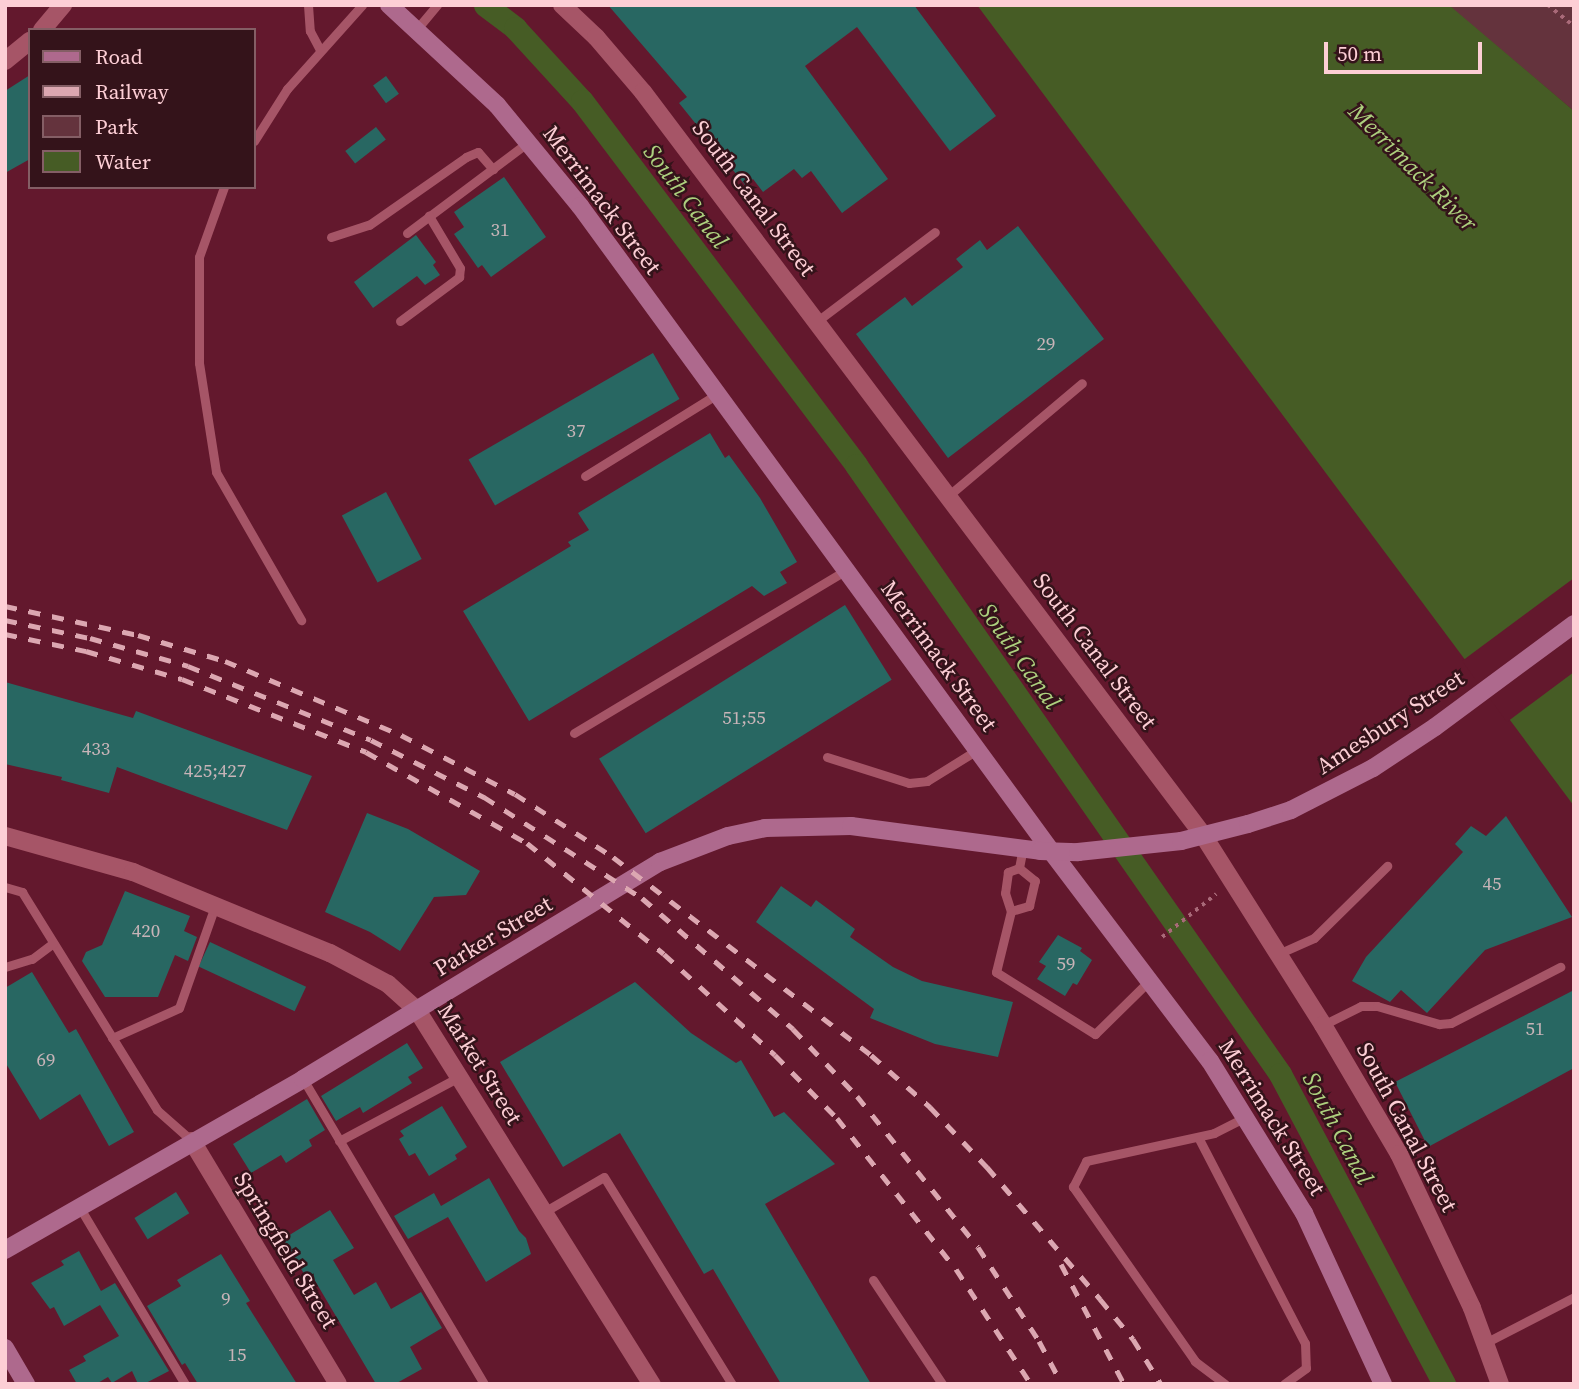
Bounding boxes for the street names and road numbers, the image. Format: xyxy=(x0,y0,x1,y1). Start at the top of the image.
street label: South Canal Street xyxy=(687,115,821,281)
street label: Merrimack Street xyxy=(537,120,667,280)
street label: South Canal Street xyxy=(1028,568,1162,734)
street label: Merrimack Street xyxy=(875,575,1003,737)
street label: Amesbury Street xyxy=(1311,664,1469,780)
street label: Parker Street xyxy=(429,890,557,982)
street label: Market Street xyxy=(432,998,528,1130)
street label: Merrimack Street xyxy=(1213,1034,1331,1200)
street label: South Canal Street xyxy=(1351,1038,1463,1216)
street label: Springfield Street xyxy=(228,1167,344,1333)

